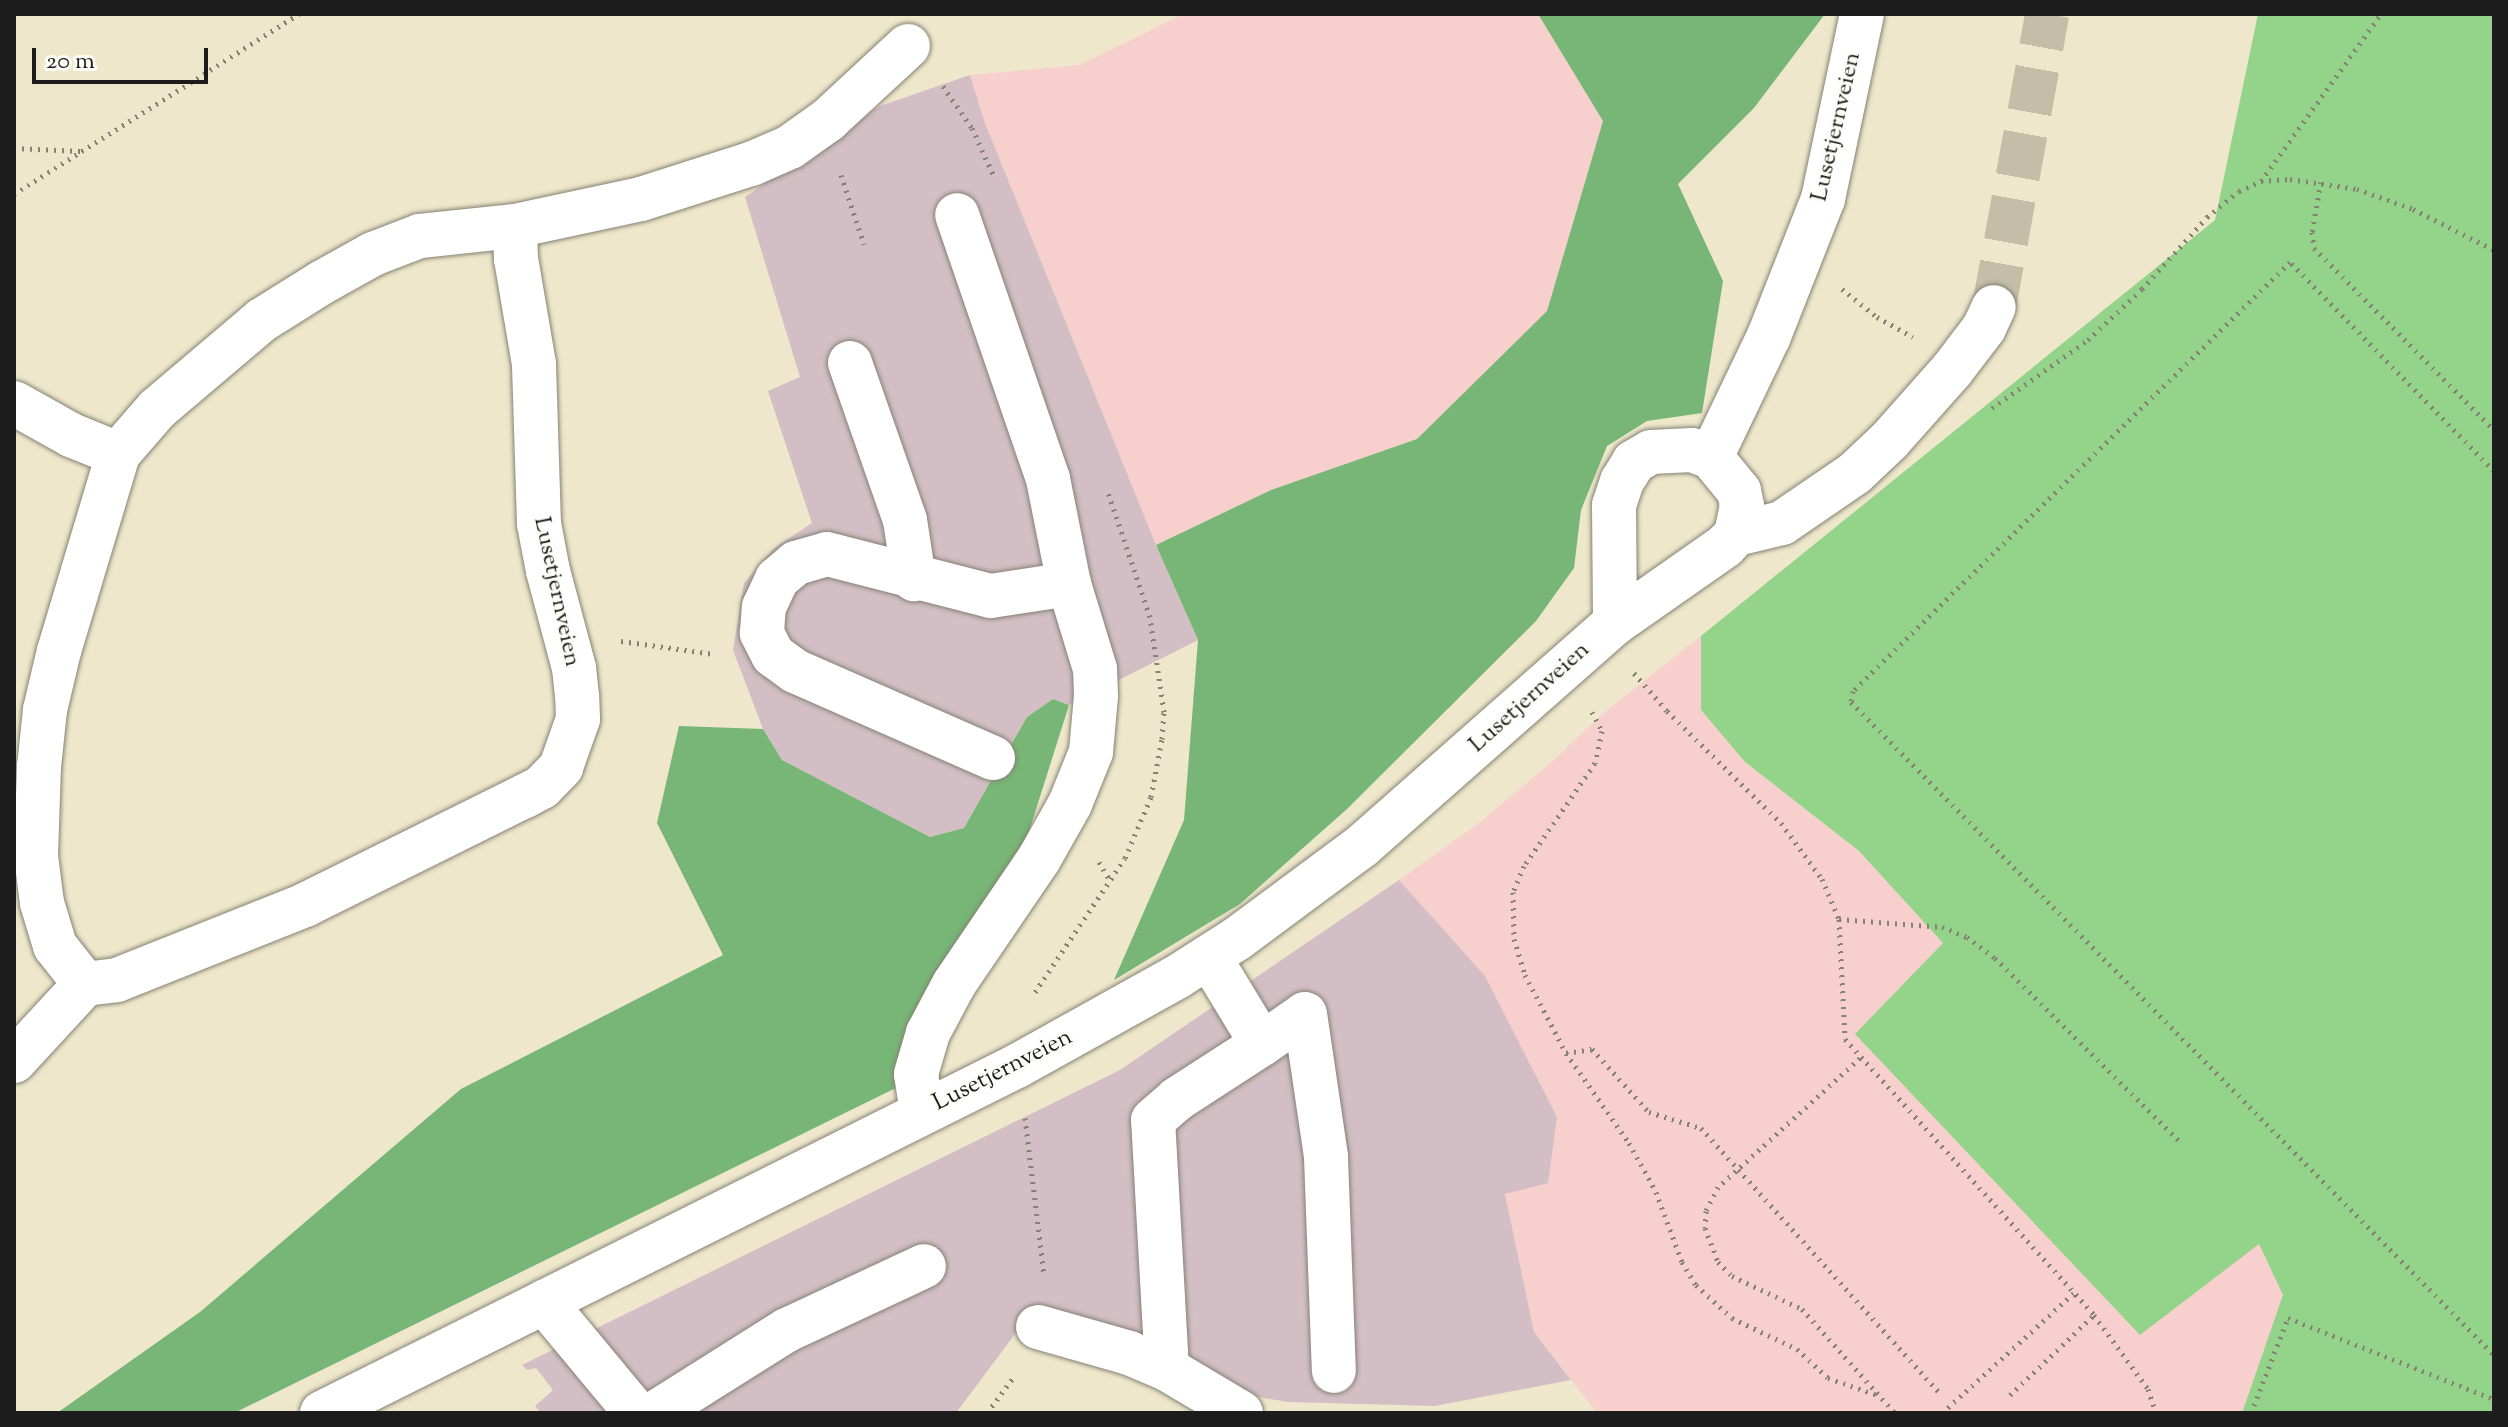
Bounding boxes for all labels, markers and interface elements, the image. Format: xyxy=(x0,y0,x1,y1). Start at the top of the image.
scale bar xyxy=(36,32,212,82)
text: 20 m xyxy=(46,45,95,79)
street label: Lusetjernveien xyxy=(1806,49,1868,205)
street label: Lusetjernveien xyxy=(526,514,586,670)
street label: Lusetjernveien xyxy=(1464,636,1596,760)
street label: Lusetjernveien xyxy=(929,1024,1077,1118)

